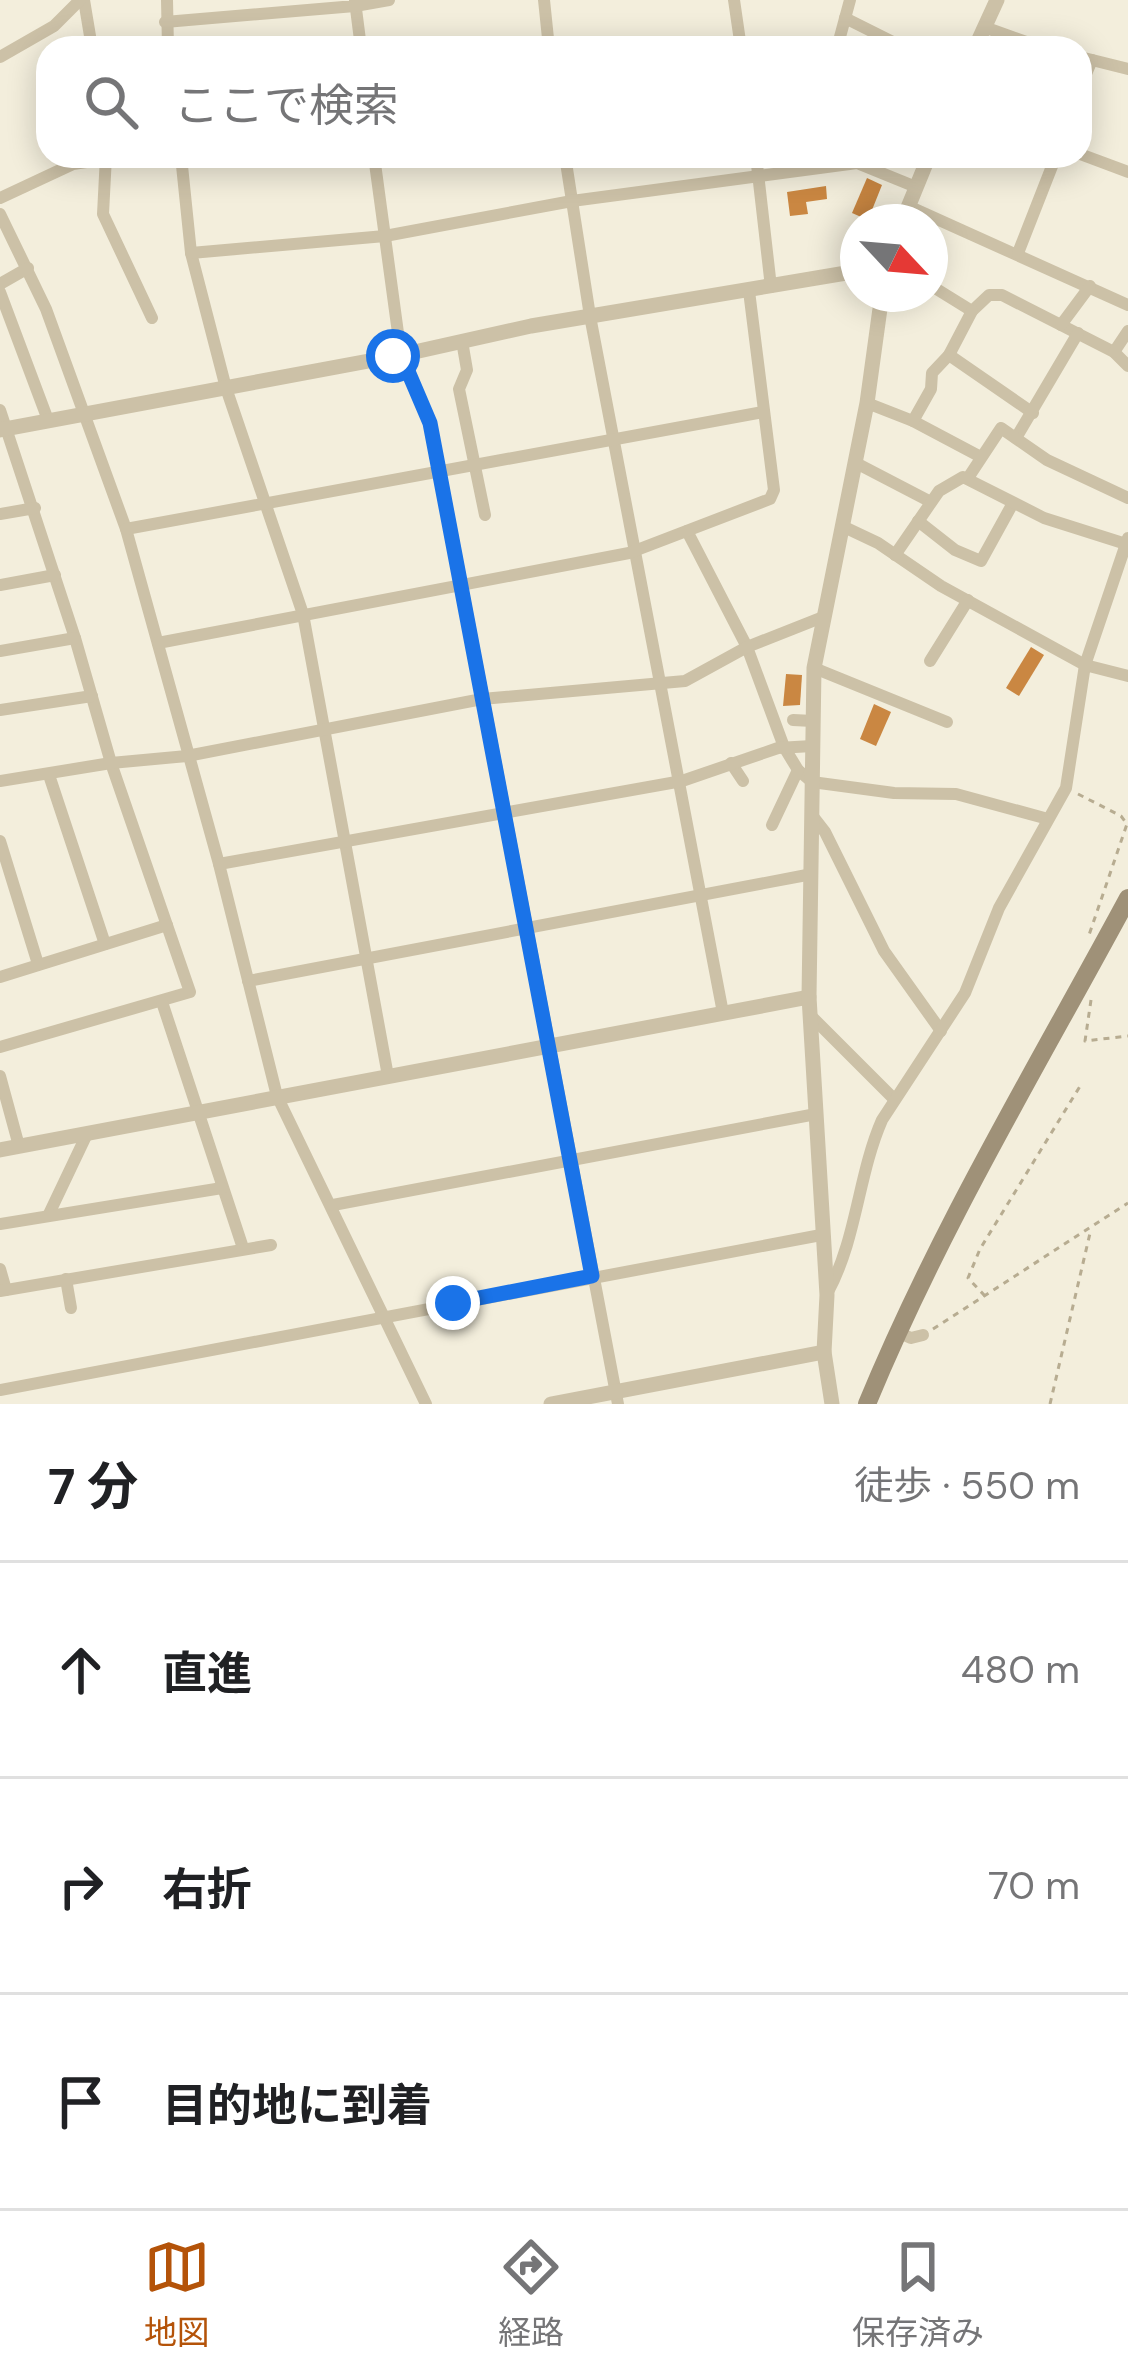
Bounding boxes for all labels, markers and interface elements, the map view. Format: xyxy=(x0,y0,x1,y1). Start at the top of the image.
search box xyxy=(36,36,1092,168)
icon: search xyxy=(78,69,144,135)
text: ここで検索 xyxy=(174,76,399,135)
north arrow xyxy=(840,204,948,312)
route start xyxy=(366,329,420,383)
route end xyxy=(426,1276,480,1330)
text: 7 分 xyxy=(48,1453,138,1520)
text: 徒歩 · 550 m xyxy=(854,1460,1080,1511)
icon: ahead xyxy=(48,1637,114,1703)
text: 直進 xyxy=(162,1644,252,1703)
text: 480 m xyxy=(961,1644,1080,1695)
icon: right xyxy=(48,1853,114,1919)
text: 右折 xyxy=(162,1860,252,1919)
text: 70 m xyxy=(988,1860,1080,1911)
icon: arrive xyxy=(48,2069,114,2135)
text: 目的地に到着 xyxy=(162,2076,432,2135)
tab: 地図 xyxy=(144,2234,210,2354)
tab: 経路 xyxy=(498,2234,564,2354)
tab: 保存済み xyxy=(852,2234,984,2354)

